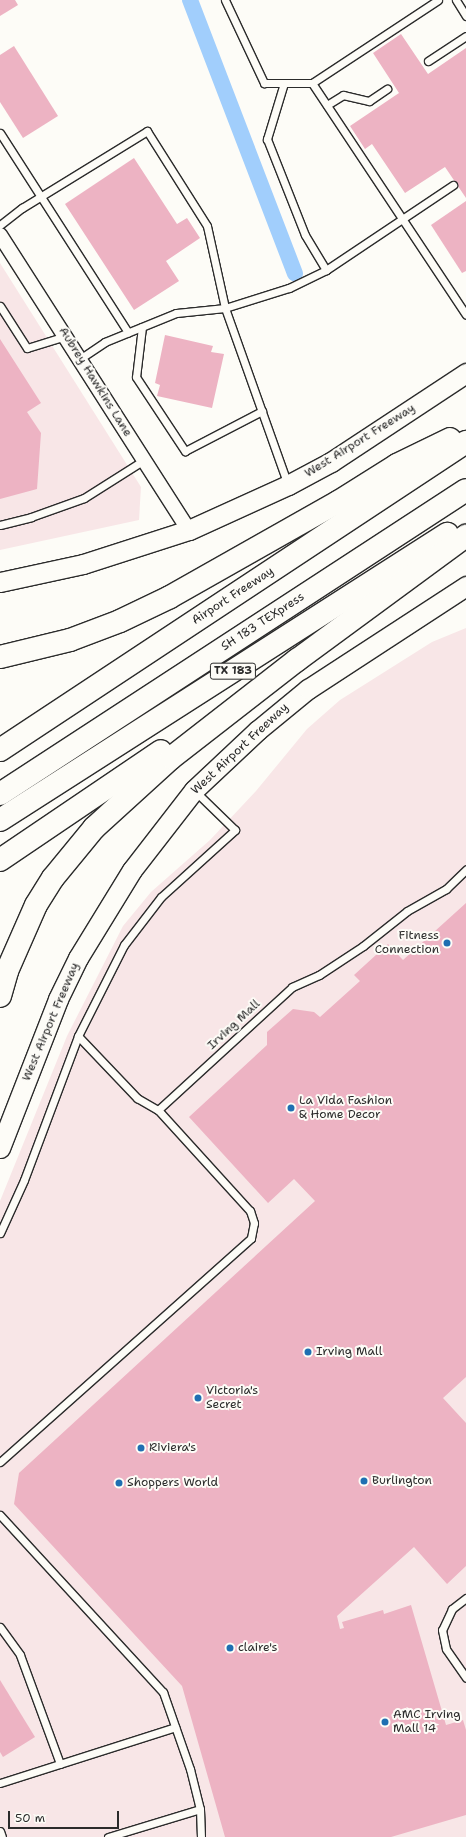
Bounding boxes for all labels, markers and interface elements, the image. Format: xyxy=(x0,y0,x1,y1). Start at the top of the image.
street label: Aubrey Hawkins Lane xyxy=(55,325,135,439)
street label: West Airport Freeway xyxy=(302,401,418,481)
street label: Airport Freeway xyxy=(189,564,277,628)
street label: SH 183 TEXpress xyxy=(219,590,307,654)
road number: TX 183 xyxy=(209,662,257,680)
street label: West Airport Freeway xyxy=(189,700,291,798)
place label: Fitness Connection xyxy=(375,929,439,957)
marker: Fitness Connection xyxy=(442,938,452,948)
street label: West Airport Freeway xyxy=(19,961,83,1083)
street label: Irving Mall xyxy=(205,997,263,1053)
place label: La Vida Fashion & Home Decor xyxy=(299,1094,392,1122)
marker: La Vida Fashion & Home Decor xyxy=(286,1103,296,1113)
place label: Irving Mall xyxy=(316,1345,382,1359)
marker: Irving Mall xyxy=(303,1347,313,1357)
place label: Victoria's Secret xyxy=(206,1384,258,1412)
marker: Victoria's Secret xyxy=(193,1393,203,1403)
place label: Riviera's xyxy=(149,1441,196,1455)
marker: Riviera's xyxy=(136,1443,146,1453)
place label: Burlington xyxy=(372,1474,432,1488)
place label: Shoppers World xyxy=(127,1476,218,1490)
marker: Burlington xyxy=(359,1476,369,1486)
marker: Shoppers World xyxy=(114,1478,124,1488)
place label: claire's xyxy=(238,1641,277,1655)
marker: claire's xyxy=(225,1643,235,1653)
place label: AMC Irving Mall 14 xyxy=(393,1708,461,1736)
marker: AMC Irving Mall 14 xyxy=(380,1717,390,1727)
scale bar xyxy=(10,1803,121,1829)
text: 50 m xyxy=(15,1810,45,1826)

